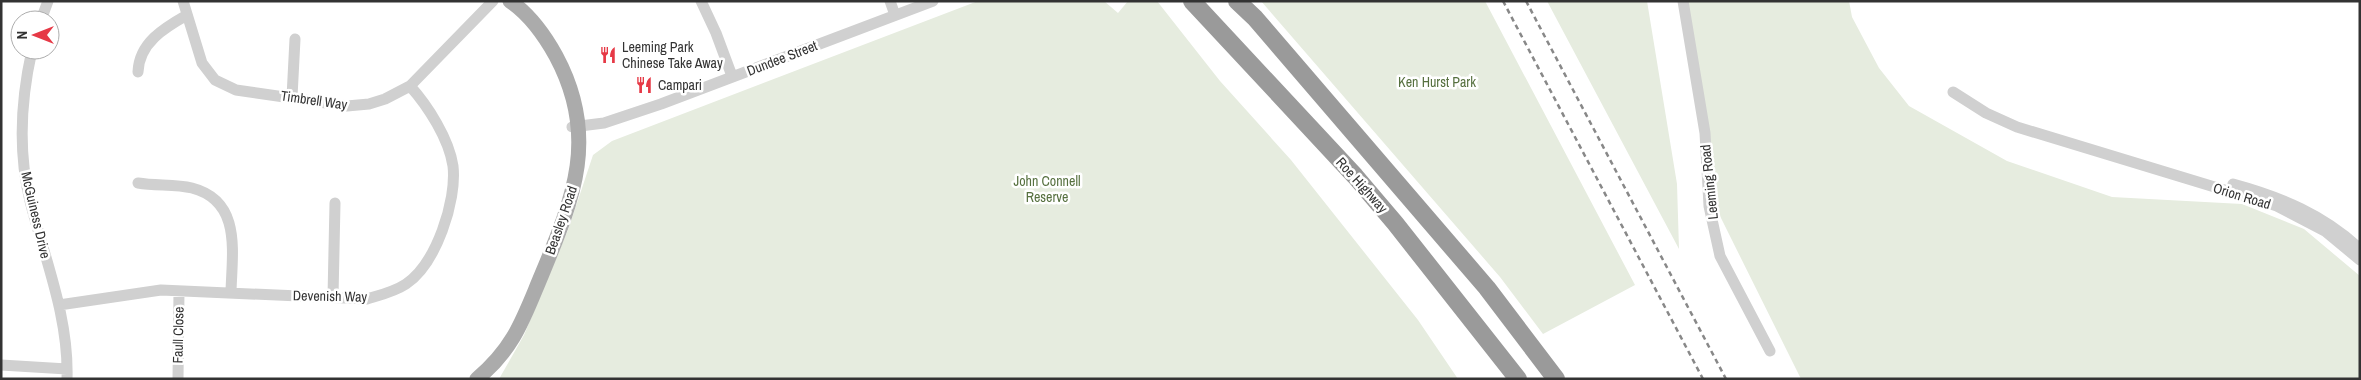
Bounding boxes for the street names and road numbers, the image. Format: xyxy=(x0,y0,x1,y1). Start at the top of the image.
street label: Dundee Street xyxy=(744,36,820,80)
street label: Timbrell Way xyxy=(280,86,349,114)
street label: Leeming Road xyxy=(1696,144,1722,220)
street label: Roe Highway xyxy=(1332,153,1392,217)
street label: McGuiness Drive xyxy=(17,170,55,260)
street label: Orion Road xyxy=(2211,179,2273,213)
street label: Beasley Road xyxy=(541,183,581,257)
street label: Devenish Way xyxy=(293,286,368,306)
street label: Faull Close xyxy=(169,306,187,364)

